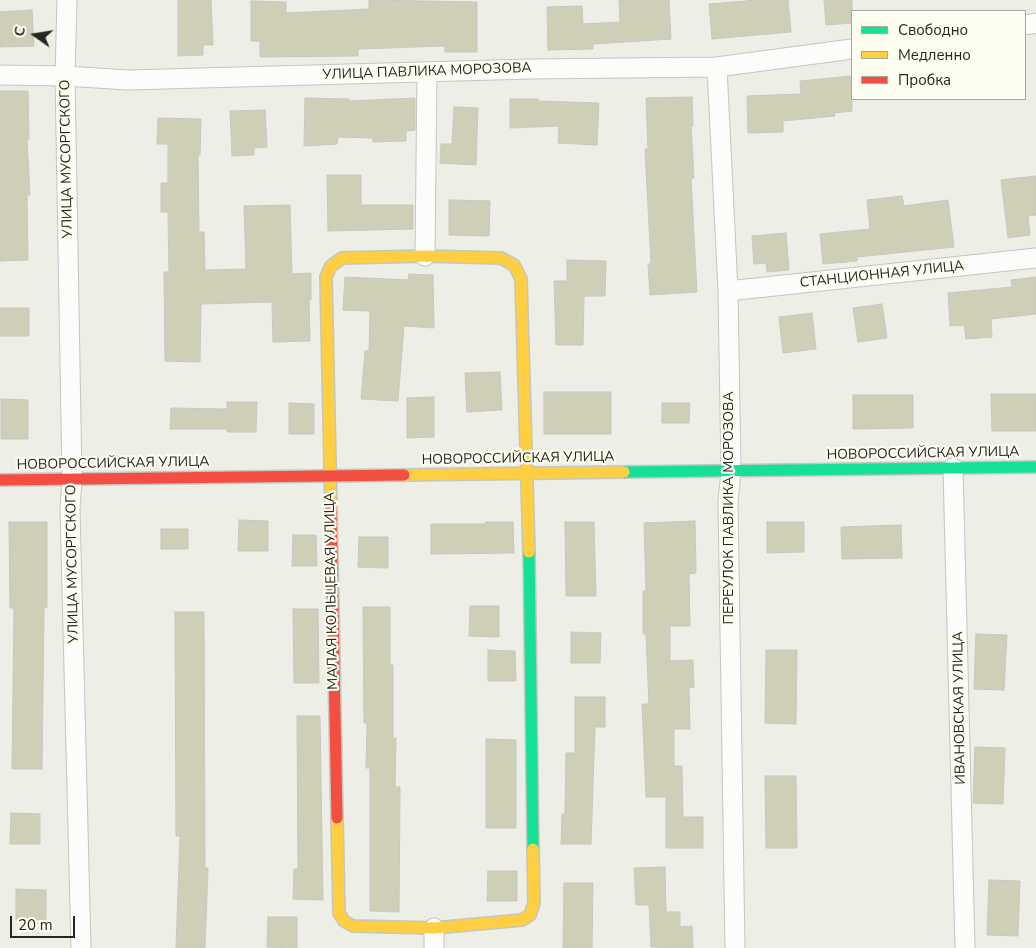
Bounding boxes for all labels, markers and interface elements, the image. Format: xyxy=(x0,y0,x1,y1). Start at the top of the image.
north arrow xyxy=(10,10,60,60)
legend xyxy=(851,10,1026,100)
text: Свободно xyxy=(898,20,968,40)
text: С xyxy=(10,25,30,38)
text: Медленно xyxy=(898,45,971,65)
street label: УЛИЦА ПАВЛИКА МОРОЗОВА xyxy=(322,60,532,84)
text: Пробка xyxy=(898,70,951,90)
street label: УЛИЦА МУСОРГСКОГО xyxy=(57,80,77,238)
street label: СТАНЦИОННАЯ УЛИЦА xyxy=(799,258,965,292)
street label: ПЕРЕУЛОК ПАВЛИКА МОРОЗОВА xyxy=(722,391,738,625)
street label: НОВОРОССИЙСКАЯ УЛИЦА xyxy=(826,444,1020,464)
street label: НОВОРОССИЙСКАЯ УЛИЦА xyxy=(421,449,615,469)
street label: НОВОРОССИЙСКАЯ УЛИЦА xyxy=(16,454,210,474)
street label: УЛИЦА МУСОРГСКОГО xyxy=(63,485,83,643)
street label: МАЛАЯ КОЛЬЦЕВАЯ УЛИЦА xyxy=(322,492,342,690)
street label: ИВАНОВСКАЯ УЛИЦА xyxy=(950,631,970,785)
scale bar xyxy=(12,906,78,938)
text: 20 m xyxy=(18,915,53,935)

